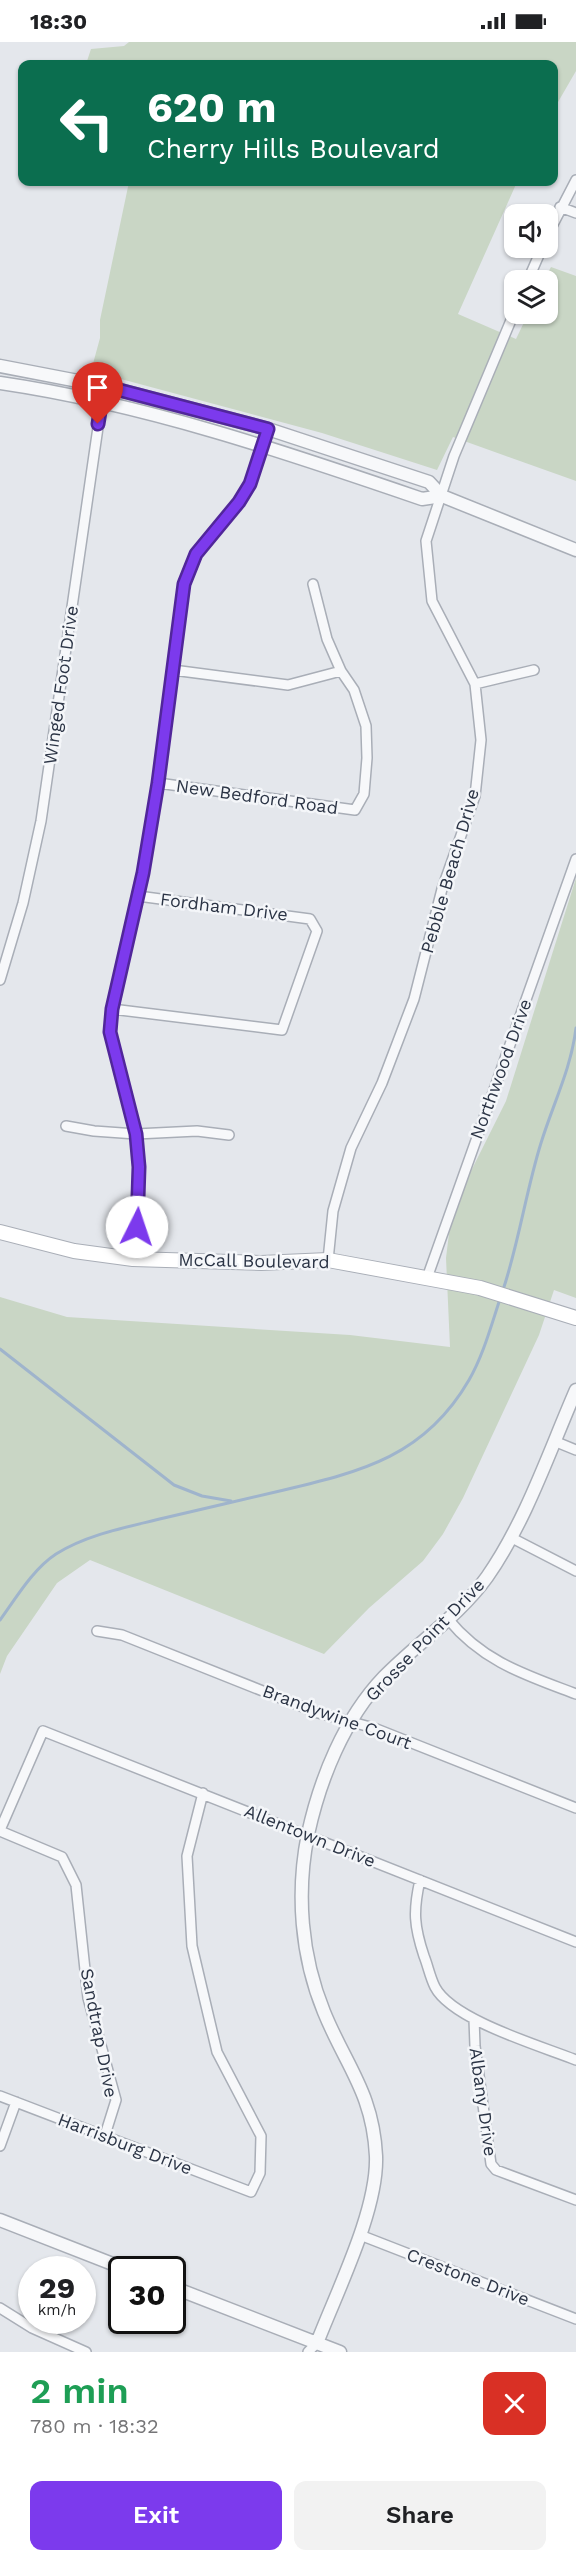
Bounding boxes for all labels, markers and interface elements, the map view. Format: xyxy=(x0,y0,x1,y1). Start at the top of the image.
text: 18:30 xyxy=(30,9,87,34)
text: 620 m xyxy=(147,83,277,132)
icon: left xyxy=(48,84,126,162)
text: Cherry Hills Boulevard xyxy=(147,133,440,165)
map controls xyxy=(504,204,558,324)
button: sound xyxy=(504,204,558,258)
button: layers xyxy=(504,270,558,324)
pin xyxy=(72,362,123,424)
icon: arrive xyxy=(81,371,114,404)
street label: Winged Foot Drive xyxy=(39,604,82,766)
street label: New Bedford Road xyxy=(175,775,339,818)
street label: Pebble Beach Drive xyxy=(416,786,483,956)
street label: Fordham Drive xyxy=(159,888,289,925)
street label: Northwood Drive xyxy=(465,996,536,1142)
position arrow xyxy=(105,1195,169,1259)
street label: McCall Boulevard xyxy=(178,1249,330,1272)
street label: Grosse Point Drive xyxy=(361,1574,489,1705)
street label: Brandywine Court xyxy=(260,1680,415,1753)
street label: Allentown Drive xyxy=(242,1800,379,1871)
street label: Sandtrap Drive xyxy=(77,1967,122,2099)
street label: Albany Drive xyxy=(465,2046,502,2158)
street label: Harrisburg Drive xyxy=(55,2108,195,2179)
street label: Crestone Drive xyxy=(404,2243,533,2310)
speed limit sign: 30 xyxy=(108,2256,186,2334)
text: 29 xyxy=(39,2270,75,2305)
text: km/h xyxy=(38,2301,76,2319)
text: 2 min xyxy=(30,2370,129,2412)
button: close xyxy=(483,2372,546,2435)
text: 780 m · 18:32 xyxy=(30,2414,159,2438)
button: Exit xyxy=(30,2481,282,2550)
button: Share xyxy=(294,2481,546,2550)

